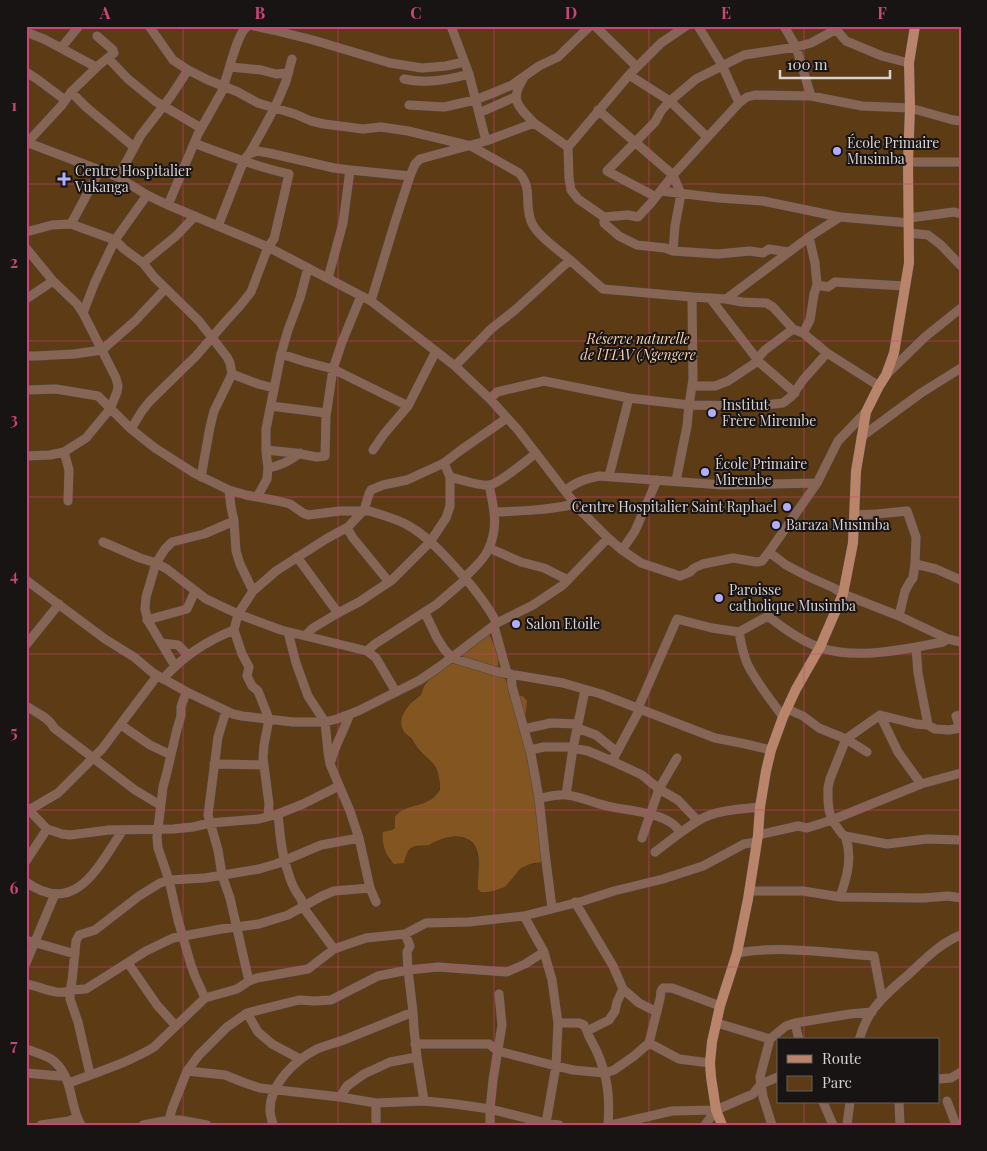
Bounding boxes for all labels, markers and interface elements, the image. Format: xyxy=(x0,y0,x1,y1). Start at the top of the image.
text: A xyxy=(99,2,111,23)
text: B xyxy=(255,2,266,23)
text: C xyxy=(410,2,422,23)
text: D xyxy=(565,2,577,23)
text: E xyxy=(721,2,731,23)
text: F xyxy=(877,2,887,23)
scale bar xyxy=(780,48,890,80)
text: 100 m xyxy=(787,54,828,74)
text: 1 xyxy=(11,94,17,115)
place label: École Primaire Musimba xyxy=(847,133,939,168)
marker: École Primaire Musimba xyxy=(831,145,843,157)
place label: Centre Hospitalier Vukanga xyxy=(74,161,192,196)
marker: Centre Hospitalier Vukanga xyxy=(57,172,71,186)
text: 2 xyxy=(10,251,18,272)
park label: Réserve naturelle de l'ITAV (Ngengere xyxy=(580,329,696,364)
place label: Institut Frère Mirembe xyxy=(722,395,816,430)
marker: Institut Frère Mirembe xyxy=(706,407,718,419)
text: 3 xyxy=(10,408,18,429)
place label: École Primaire Mirembe xyxy=(715,454,807,489)
marker: École Primaire Mirembe xyxy=(699,466,711,478)
place label: Centre Hospitalier Saint Raphael xyxy=(572,497,777,516)
marker: Centre Hospitalier Saint Raphael xyxy=(781,501,793,513)
place label: Baraza Musimba xyxy=(786,515,890,534)
marker: Baraza Musimba xyxy=(770,519,782,531)
text: 4 xyxy=(10,564,18,585)
place label: Paroisse catholique Musimba xyxy=(729,580,856,615)
marker: Paroisse catholique Musimba xyxy=(713,592,725,604)
place label: Salon Etoile xyxy=(526,614,600,633)
marker: Salon Etoile xyxy=(510,618,522,630)
text: 5 xyxy=(10,721,18,742)
text: 6 xyxy=(10,877,19,898)
text: 7 xyxy=(10,1034,18,1055)
legend xyxy=(777,1038,940,1104)
text: Route xyxy=(822,1048,862,1068)
text: Parc xyxy=(822,1072,852,1092)

